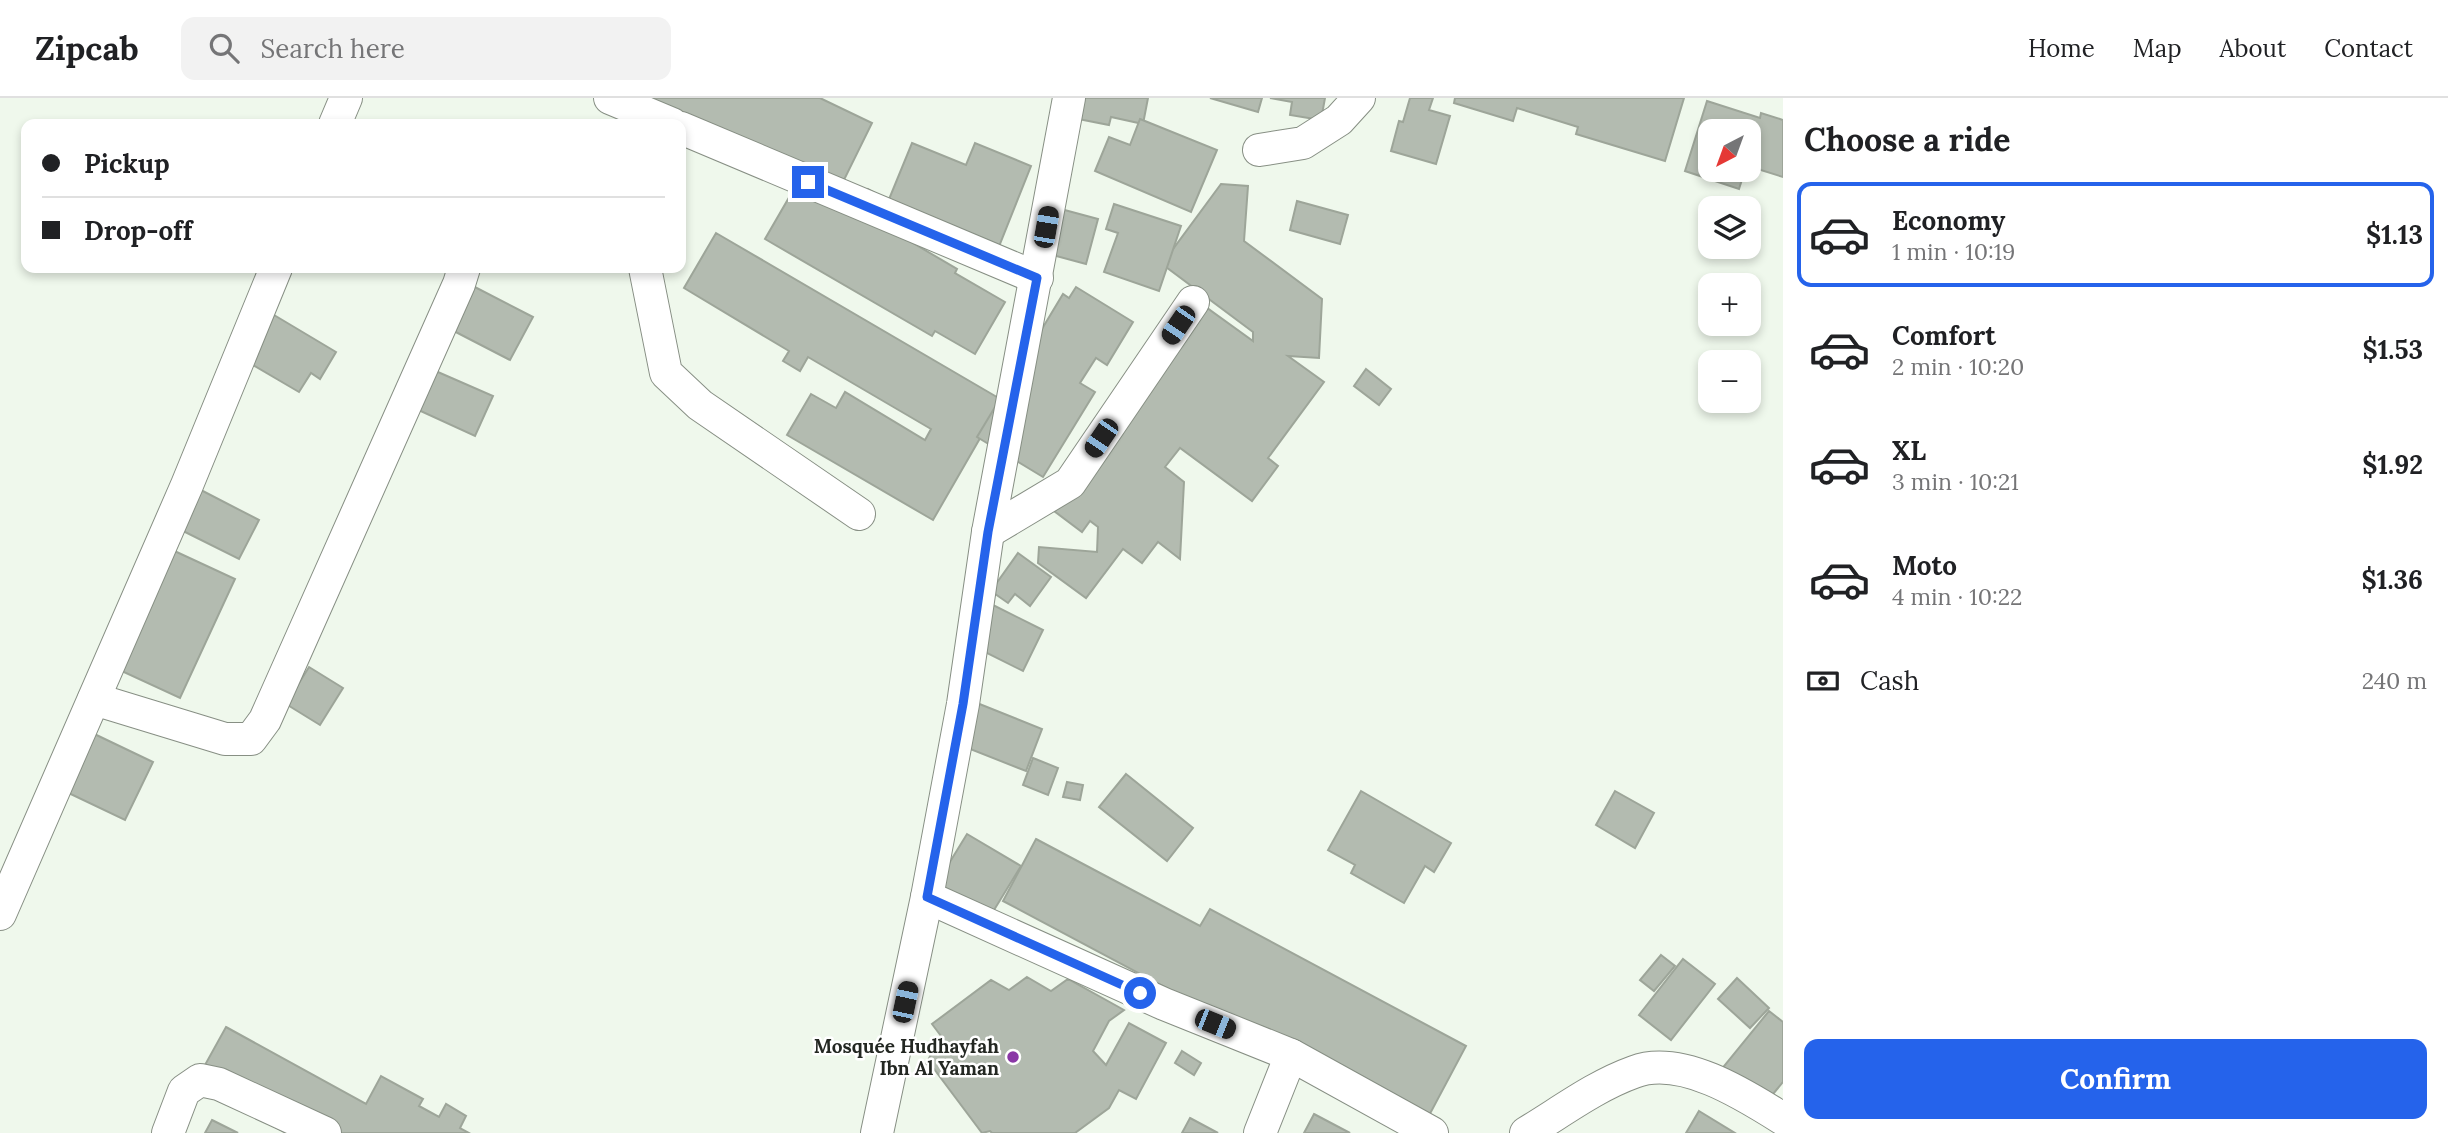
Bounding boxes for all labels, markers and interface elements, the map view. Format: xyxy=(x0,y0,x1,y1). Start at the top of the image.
search box xyxy=(181,17,671,80)
text: Zipcab xyxy=(35,27,139,69)
icon: search xyxy=(205,29,243,67)
text: Search here xyxy=(261,32,405,65)
text: Home xyxy=(2028,33,2095,64)
text: Map xyxy=(2133,33,2182,64)
text: About xyxy=(2220,33,2286,64)
text: Contact xyxy=(2324,33,2413,64)
north arrow xyxy=(1698,119,1760,182)
map controls xyxy=(1698,119,1761,413)
text: Choose a ride xyxy=(1804,119,2011,160)
text: Pickup xyxy=(84,147,170,180)
route end xyxy=(792,166,824,198)
button: layers xyxy=(1698,196,1761,259)
icon: car xyxy=(1808,203,1871,266)
car xyxy=(1033,204,1060,250)
text: Economy xyxy=(1892,204,2005,237)
text: Drop-off xyxy=(84,214,192,247)
text: $1.13 xyxy=(2366,218,2423,251)
text: 1 min · 10:19 xyxy=(1892,237,2015,266)
button: + xyxy=(1698,273,1761,336)
car xyxy=(1158,302,1199,348)
icon: car xyxy=(1808,318,1871,381)
text: Comfort xyxy=(1892,319,1996,352)
text: $1.53 xyxy=(2362,333,2423,366)
button: − xyxy=(1698,350,1761,413)
text: 2 min · 10:20 xyxy=(1892,352,2024,381)
car xyxy=(1081,415,1122,461)
icon: car xyxy=(1808,433,1871,496)
text: XL xyxy=(1892,434,1926,467)
text: $1.92 xyxy=(2362,448,2423,481)
text: 3 min · 10:21 xyxy=(1892,467,2019,496)
icon: car xyxy=(1808,548,1871,611)
text: Moto xyxy=(1892,549,1957,582)
text: $1.36 xyxy=(2362,563,2423,596)
text: 4 min · 10:22 xyxy=(1892,582,2022,611)
icon: cash xyxy=(1804,662,1842,700)
text: Cash xyxy=(1860,664,1919,697)
text: 240 m xyxy=(2362,666,2427,695)
route start xyxy=(1124,977,1156,1009)
car xyxy=(891,979,920,1025)
car xyxy=(1192,1006,1239,1042)
place label: Mosquée Hudhayfah Ibn Al Yaman xyxy=(814,1034,999,1080)
button: Confirm xyxy=(1804,1039,2427,1119)
marker: Mosquée Hudhayfah Ibn Al Yaman xyxy=(1005,1049,1021,1065)

